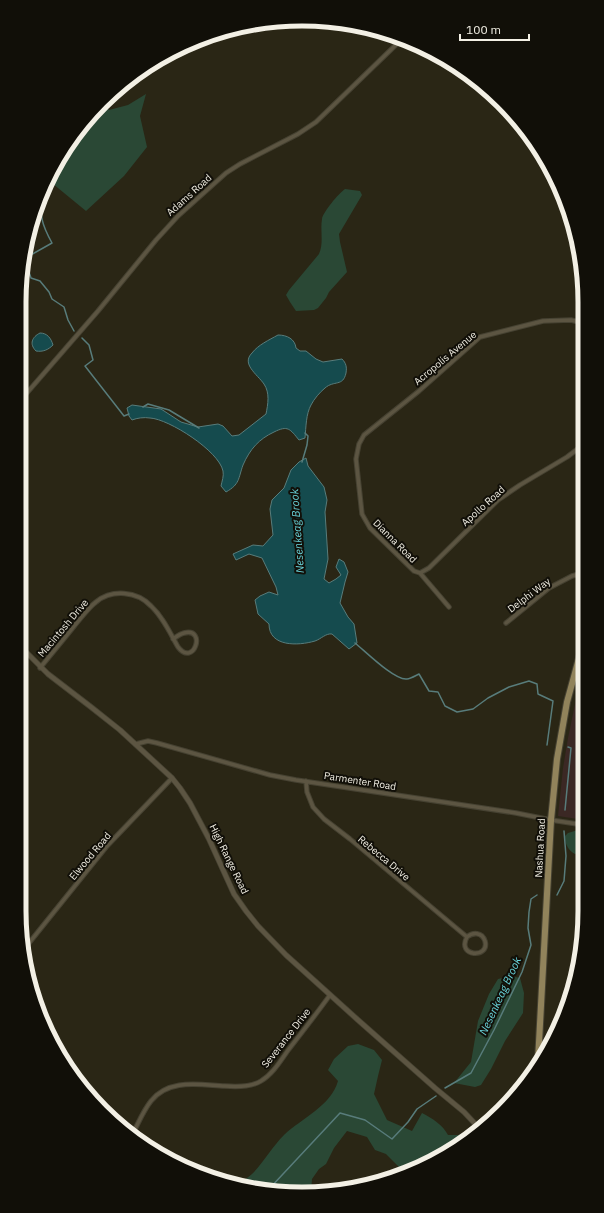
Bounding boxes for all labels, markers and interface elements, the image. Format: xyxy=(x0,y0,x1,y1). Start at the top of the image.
scale bar xyxy=(460,16,529,42)
text: 100 m xyxy=(466,22,501,37)
street label: Adams Road xyxy=(164,171,214,219)
street label: Acropolis Avenue xyxy=(411,328,479,388)
street label: Apollo Road xyxy=(459,483,507,529)
water label: Nesenkeag Brook xyxy=(287,488,307,574)
street label: Dianna Road xyxy=(370,516,420,566)
street label: Delphi Way xyxy=(505,575,553,615)
street label: Macintosh Drive xyxy=(35,596,91,660)
street label: Parmenter Road xyxy=(323,769,397,793)
street label: Nashua Road xyxy=(532,818,548,878)
street label: High Range Road xyxy=(206,822,252,896)
street label: Elwood Road xyxy=(66,829,114,883)
street label: Rebecca Drive xyxy=(355,832,413,884)
water label: Nesenkeag Brook xyxy=(476,954,524,1037)
street label: Severance Drive xyxy=(259,1005,314,1070)

